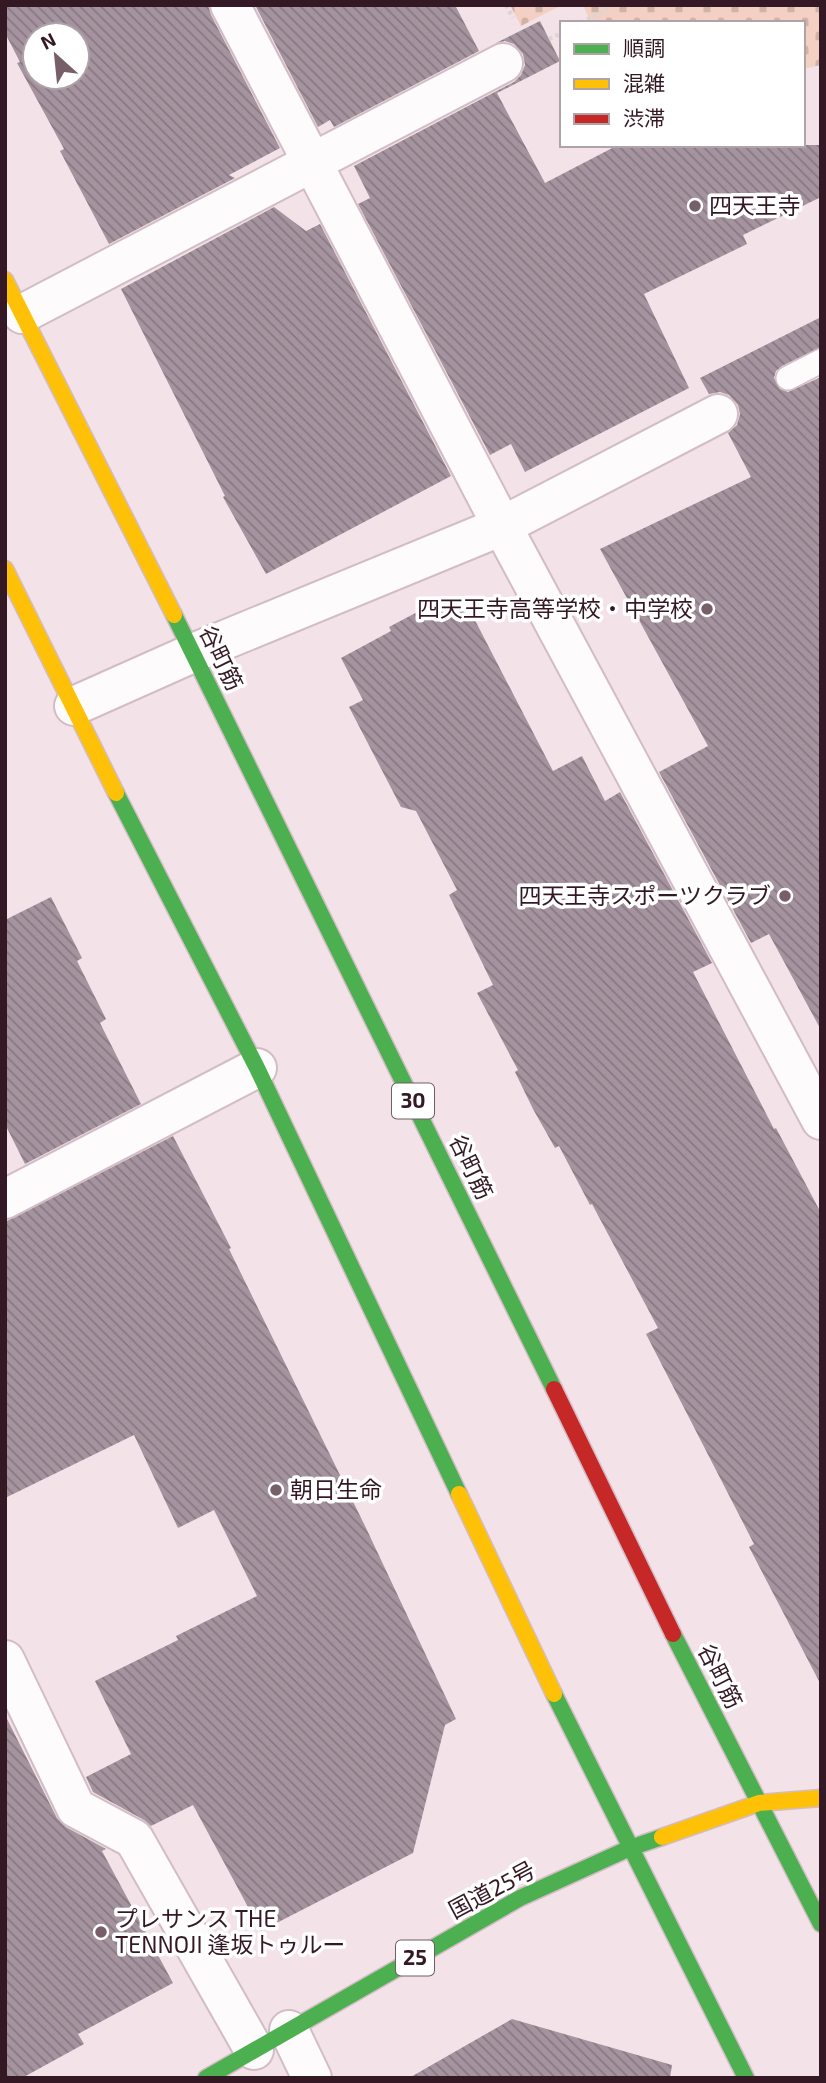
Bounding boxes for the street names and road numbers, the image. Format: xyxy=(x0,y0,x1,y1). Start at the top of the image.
street label: 谷町筋 xyxy=(194,620,250,695)
road number: 30 xyxy=(392,1084,434,1118)
street label: 谷町筋 xyxy=(444,1129,500,1204)
street label: 谷町筋 xyxy=(693,1638,749,1713)
street label: 国道25号 xyxy=(443,1855,540,1924)
road number: 25 xyxy=(396,1940,434,1976)

